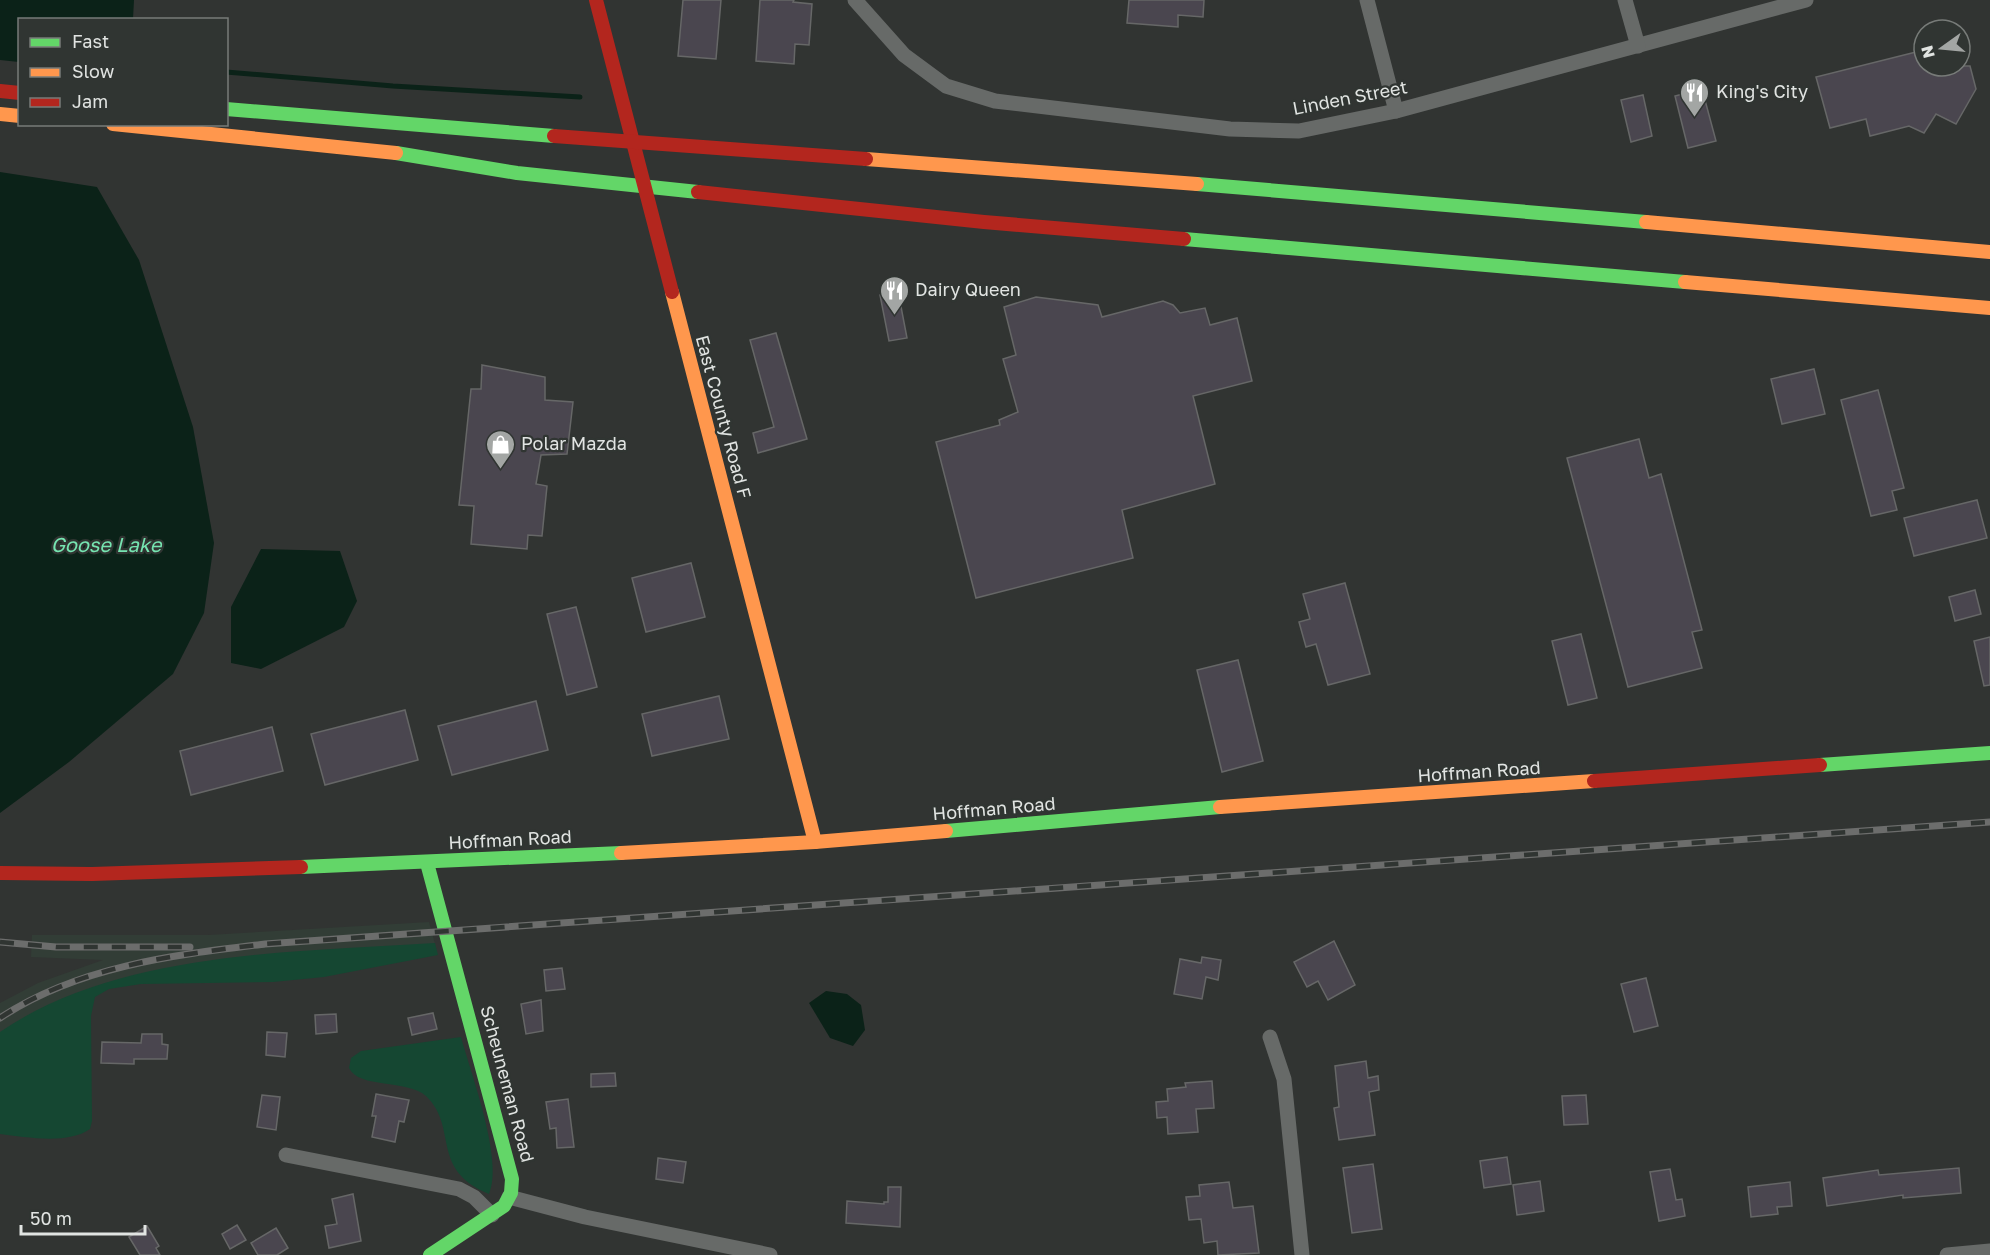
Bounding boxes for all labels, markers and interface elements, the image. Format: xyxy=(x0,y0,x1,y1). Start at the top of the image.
legend xyxy=(18,18,228,126)
north arrow xyxy=(1912,18,1972,78)
text: Fast xyxy=(72,30,109,52)
text: N xyxy=(1916,43,1939,60)
text: Slow xyxy=(72,60,115,82)
street label: Linden Street xyxy=(1291,75,1409,119)
restaurant icon: King's City xyxy=(1679,76,1711,118)
place label: King's City xyxy=(1716,80,1808,102)
text: Jam xyxy=(72,90,108,112)
restaurant icon: Dairy Queen xyxy=(878,274,910,316)
place label: Dairy Queen xyxy=(915,278,1021,300)
street label: East County Road F xyxy=(692,333,756,501)
shop icon: Polar Mazda xyxy=(484,428,516,470)
place label: Polar Mazda xyxy=(521,432,627,454)
water label: Goose Lake xyxy=(51,532,163,556)
street label: Hoffman Road xyxy=(1417,756,1541,786)
street label: Hoffman Road xyxy=(931,792,1056,824)
street label: Hoffman Road xyxy=(448,825,572,853)
street label: Scheuneman Road xyxy=(477,1003,539,1164)
scale bar xyxy=(21,1198,146,1236)
text: 50 m xyxy=(30,1207,72,1229)

